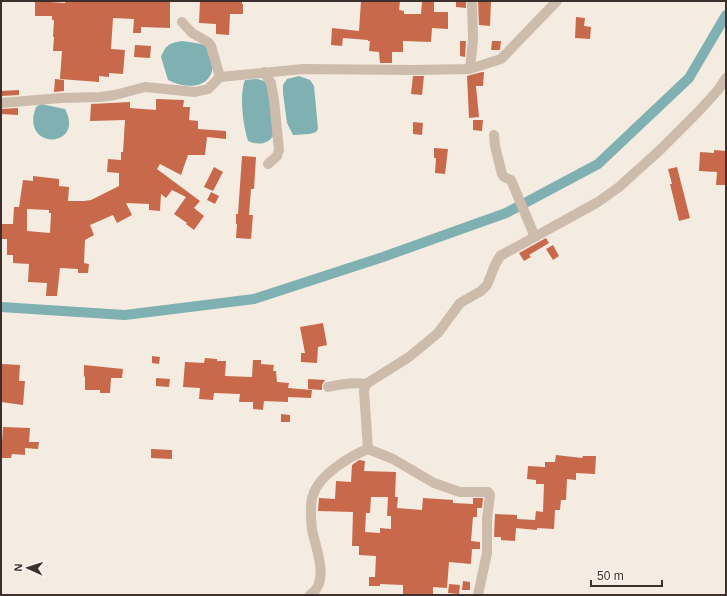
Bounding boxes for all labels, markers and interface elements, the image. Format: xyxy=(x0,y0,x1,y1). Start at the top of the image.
north arrow xyxy=(8,548,48,588)
scale bar xyxy=(591,562,662,588)
text: N xyxy=(12,563,24,572)
text: 50 m xyxy=(597,569,624,583)

